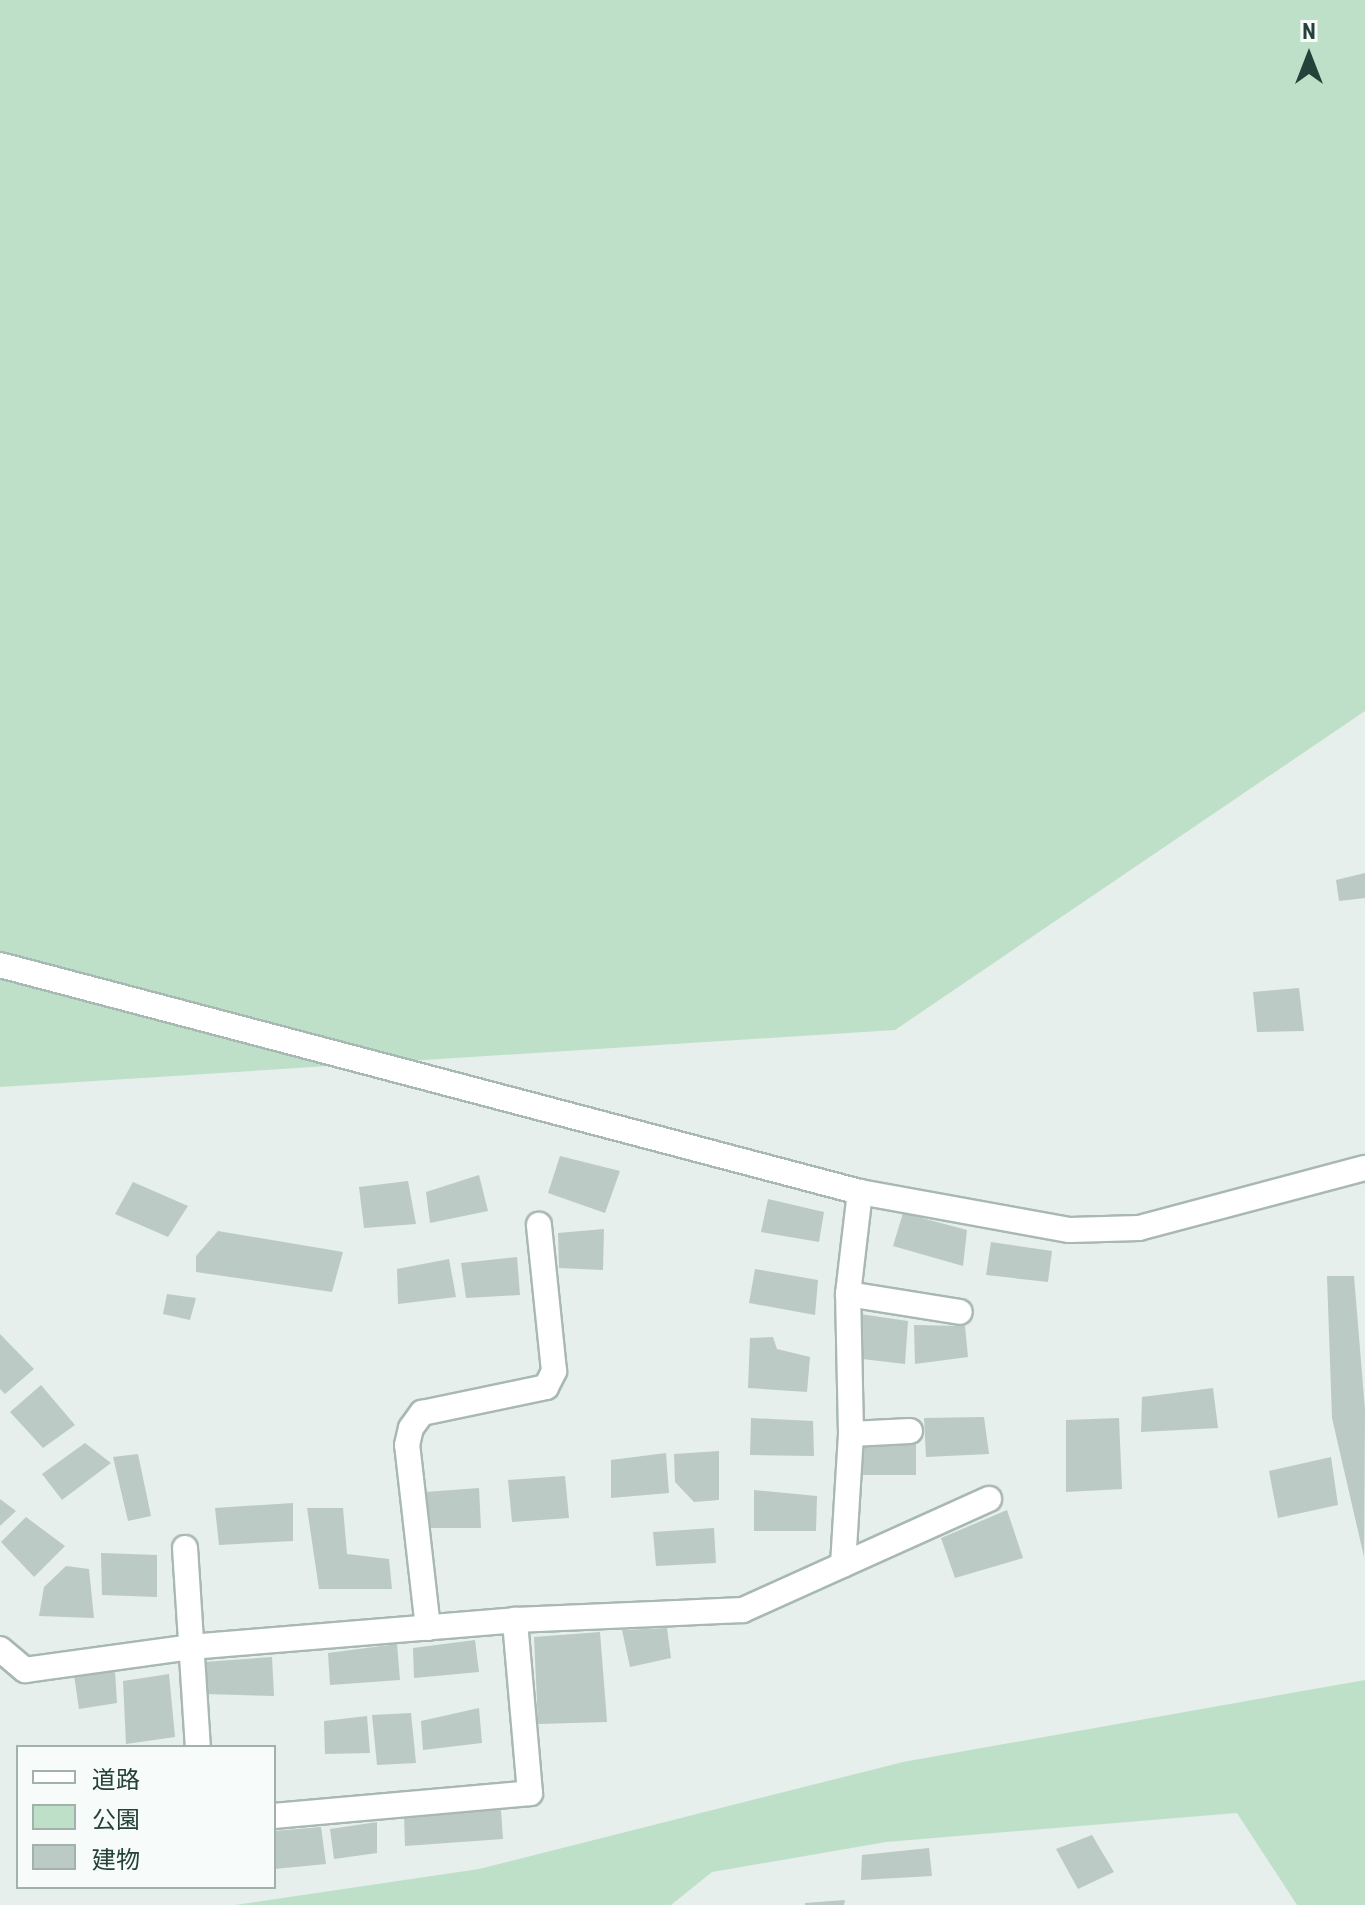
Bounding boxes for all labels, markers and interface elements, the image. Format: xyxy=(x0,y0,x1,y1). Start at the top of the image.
north arrow xyxy=(1269,16,1349,96)
text: N xyxy=(1302,19,1316,44)
legend xyxy=(16,1745,276,1889)
text: 道路 xyxy=(92,1766,140,1794)
text: 公園 xyxy=(92,1806,140,1834)
text: 建物 xyxy=(92,1846,140,1874)

